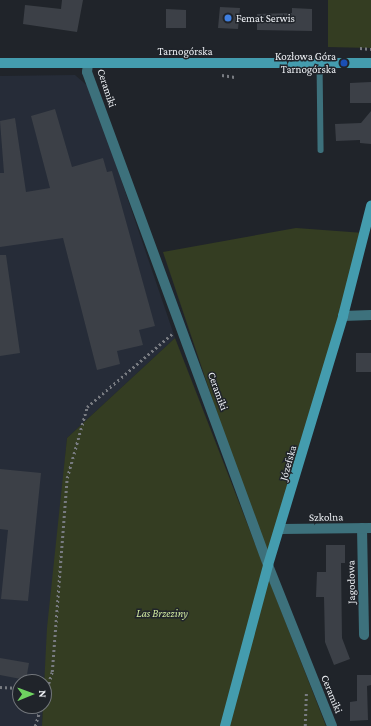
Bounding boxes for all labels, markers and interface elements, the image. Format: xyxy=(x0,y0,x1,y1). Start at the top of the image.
place label: Femat Serwis xyxy=(236,11,295,25)
marker: Femat Serwis xyxy=(223,13,233,23)
street label: Tarnogórska xyxy=(157,44,213,58)
place label: Kozłowa Góra Tarnogórska xyxy=(275,50,336,76)
marker: Kozłowa Góra Tarnogórska xyxy=(339,58,349,68)
street label: Ceramiki xyxy=(95,67,119,109)
street label: Ceramiki xyxy=(205,370,231,412)
street label: Józefska xyxy=(277,444,299,482)
street label: Szkolna xyxy=(309,510,343,524)
street label: Jagodowa xyxy=(344,560,358,604)
park label: Las Brzeziny xyxy=(136,606,188,620)
street label: Ceramiki xyxy=(318,673,346,715)
north arrow xyxy=(12,674,52,714)
text: N xyxy=(37,690,49,698)

